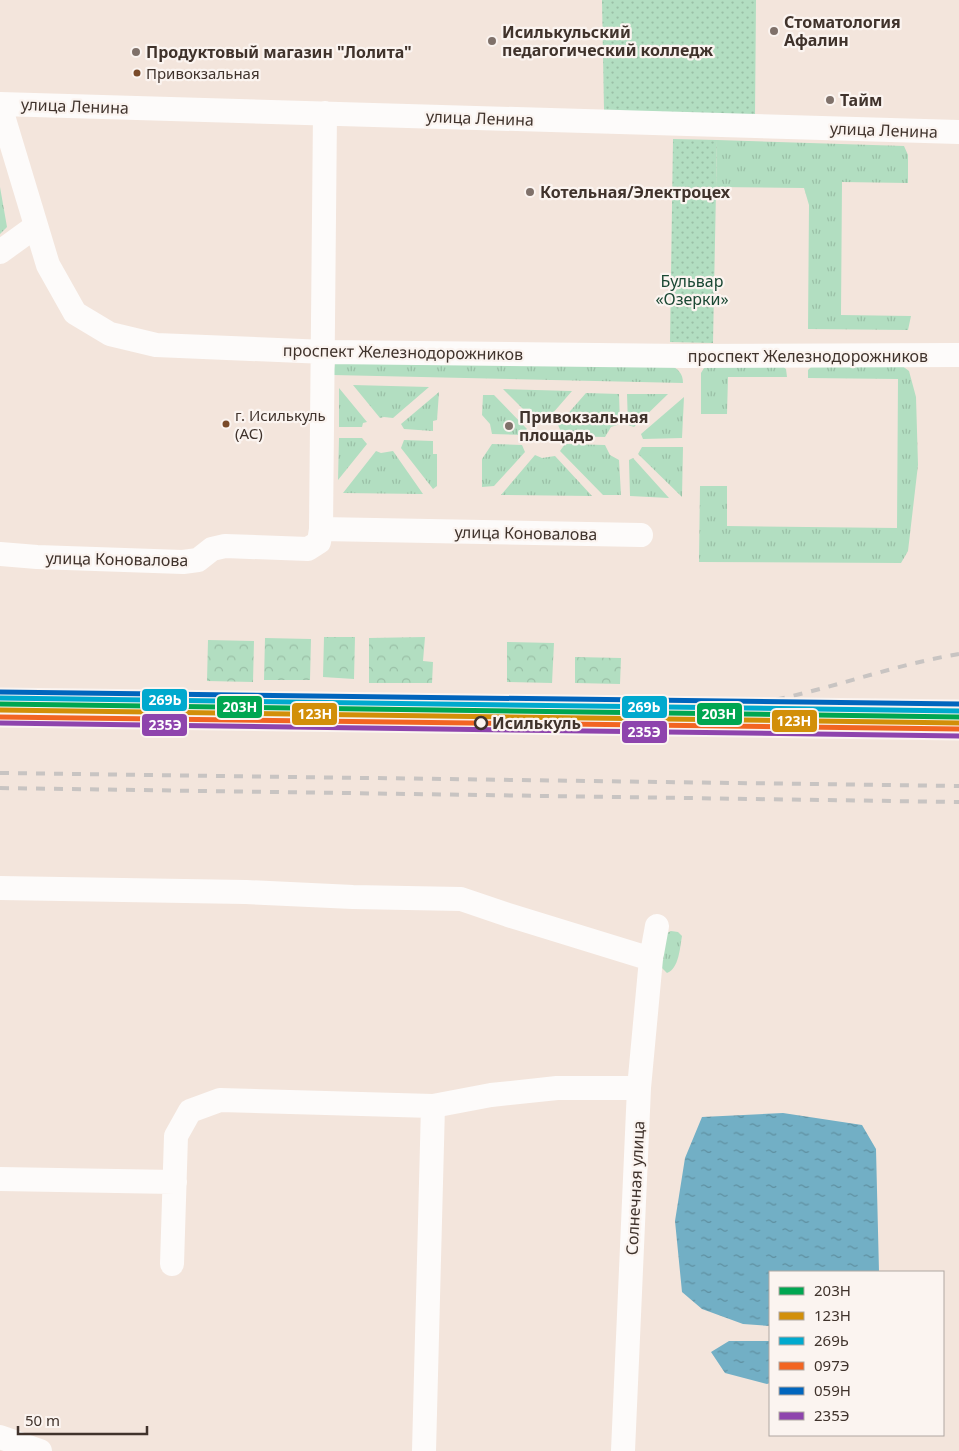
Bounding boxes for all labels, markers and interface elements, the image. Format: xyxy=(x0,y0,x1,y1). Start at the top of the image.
place label: Стоматология Афалин xyxy=(784,11,901,51)
place label: Исилькульский педагогический колледж xyxy=(502,21,713,61)
marker: Стоматология Афалин xyxy=(768,25,780,37)
marker: Исилькульский педагогический колледж xyxy=(486,35,498,47)
place label: Продуктовый магазин "Лолита" xyxy=(146,41,412,63)
marker: Продуктовый магазин "Лолита" xyxy=(130,46,142,58)
place label: Привокзальная xyxy=(146,63,260,83)
marker: Привокзальная xyxy=(132,68,142,78)
place label: Тайм xyxy=(840,89,882,111)
street label: улица Ленина xyxy=(21,93,129,119)
marker: Тайм xyxy=(824,94,836,106)
street label: улица Ленина xyxy=(426,105,534,131)
street label: улица Ленина xyxy=(830,117,938,143)
place label: Котельная/Электроцех xyxy=(540,181,731,203)
marker: Котельная/Электроцех xyxy=(524,186,536,198)
park label: Бульвар «Озерки» xyxy=(655,270,729,310)
street label: проспект Железнодорожников xyxy=(283,339,523,365)
street label: проспект Железнодорожников xyxy=(688,345,928,367)
place label: г. Исилькуль (АС) xyxy=(235,405,326,443)
place label: Привокзальная площадь xyxy=(519,406,648,446)
marker: г. Исилькуль (АС) xyxy=(221,419,231,429)
marker: Привокзальная площадь xyxy=(503,420,515,432)
street label: улица Коновалова xyxy=(454,521,598,545)
street label: улица Коновалова xyxy=(45,547,189,571)
line badge: 269Ь xyxy=(141,688,188,712)
text: 269Ь xyxy=(148,690,182,709)
line badge: 203Н xyxy=(216,695,263,719)
line badge: 269Ь xyxy=(621,695,668,719)
text: 203Н xyxy=(223,697,257,716)
text: 269Ь xyxy=(627,697,661,716)
line badge: 123Н xyxy=(291,702,338,726)
line badge: 203Н xyxy=(696,702,743,726)
text: 123Н xyxy=(298,704,332,723)
text: 203Н xyxy=(702,704,736,723)
line badge: 123Н xyxy=(771,709,818,733)
text: 123Н xyxy=(777,711,811,730)
place label: Исилькуль xyxy=(492,712,581,734)
line badge: 235Э xyxy=(141,713,188,737)
text: 235Э xyxy=(148,715,182,734)
marker: Исилькуль xyxy=(474,716,488,730)
line badge: 235Э xyxy=(621,720,668,744)
text: 235Э xyxy=(627,722,661,741)
street label: Солнечная улица xyxy=(620,1120,650,1256)
legend xyxy=(769,1271,944,1436)
text: 203Н xyxy=(814,1280,851,1300)
text: 123Н xyxy=(814,1305,851,1325)
text: 269Ь xyxy=(814,1330,849,1350)
text: 097Э xyxy=(814,1355,849,1375)
text: 059Н xyxy=(814,1380,851,1400)
scale bar xyxy=(18,1404,146,1436)
text: 235Э xyxy=(814,1405,849,1425)
text: 50 m xyxy=(25,1410,60,1430)

